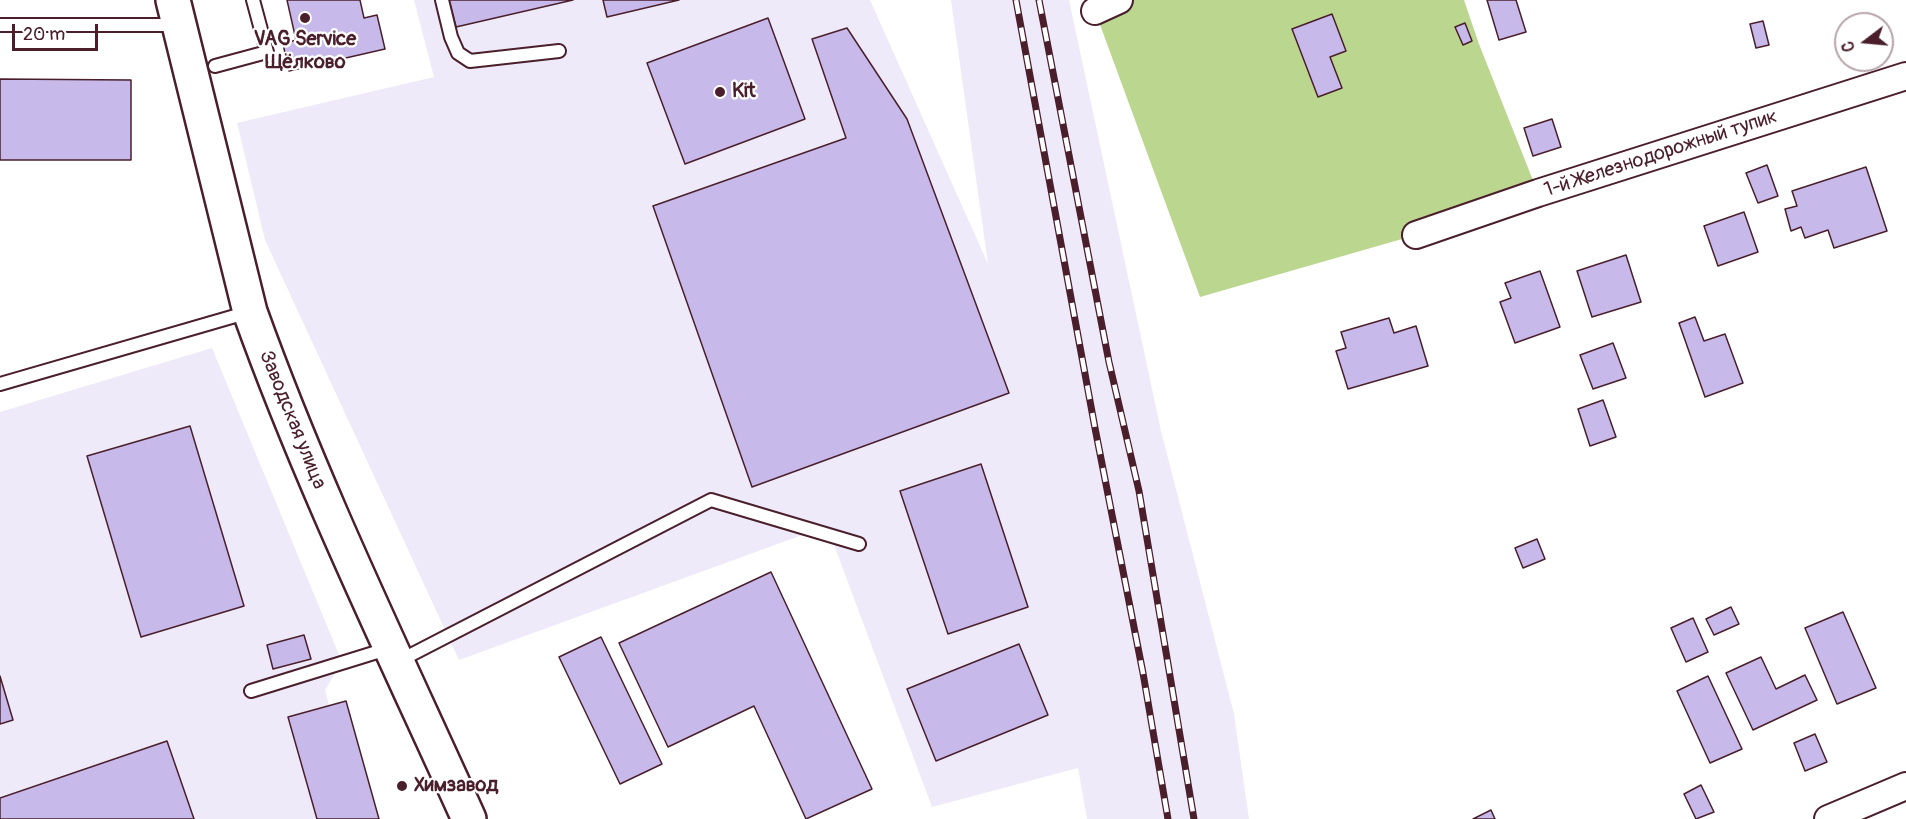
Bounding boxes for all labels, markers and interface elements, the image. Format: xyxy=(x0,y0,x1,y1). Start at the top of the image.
marker: VAG Service Щёлково xyxy=(298,11,312,25)
scale bar xyxy=(15,12,100,50)
north arrow xyxy=(1834,12,1894,72)
text: 20 m xyxy=(23,23,65,46)
place label: VAG Service Щёлково xyxy=(254,28,356,75)
text: С xyxy=(1838,39,1860,54)
place label: Kit xyxy=(732,80,756,104)
marker: Kit xyxy=(713,85,727,99)
street label: 1-й Железнодорожный тупик xyxy=(1542,105,1780,203)
street label: Заводская улица xyxy=(253,347,331,493)
place label: Химзавод xyxy=(414,774,498,798)
marker: Химзавод xyxy=(395,779,409,793)

